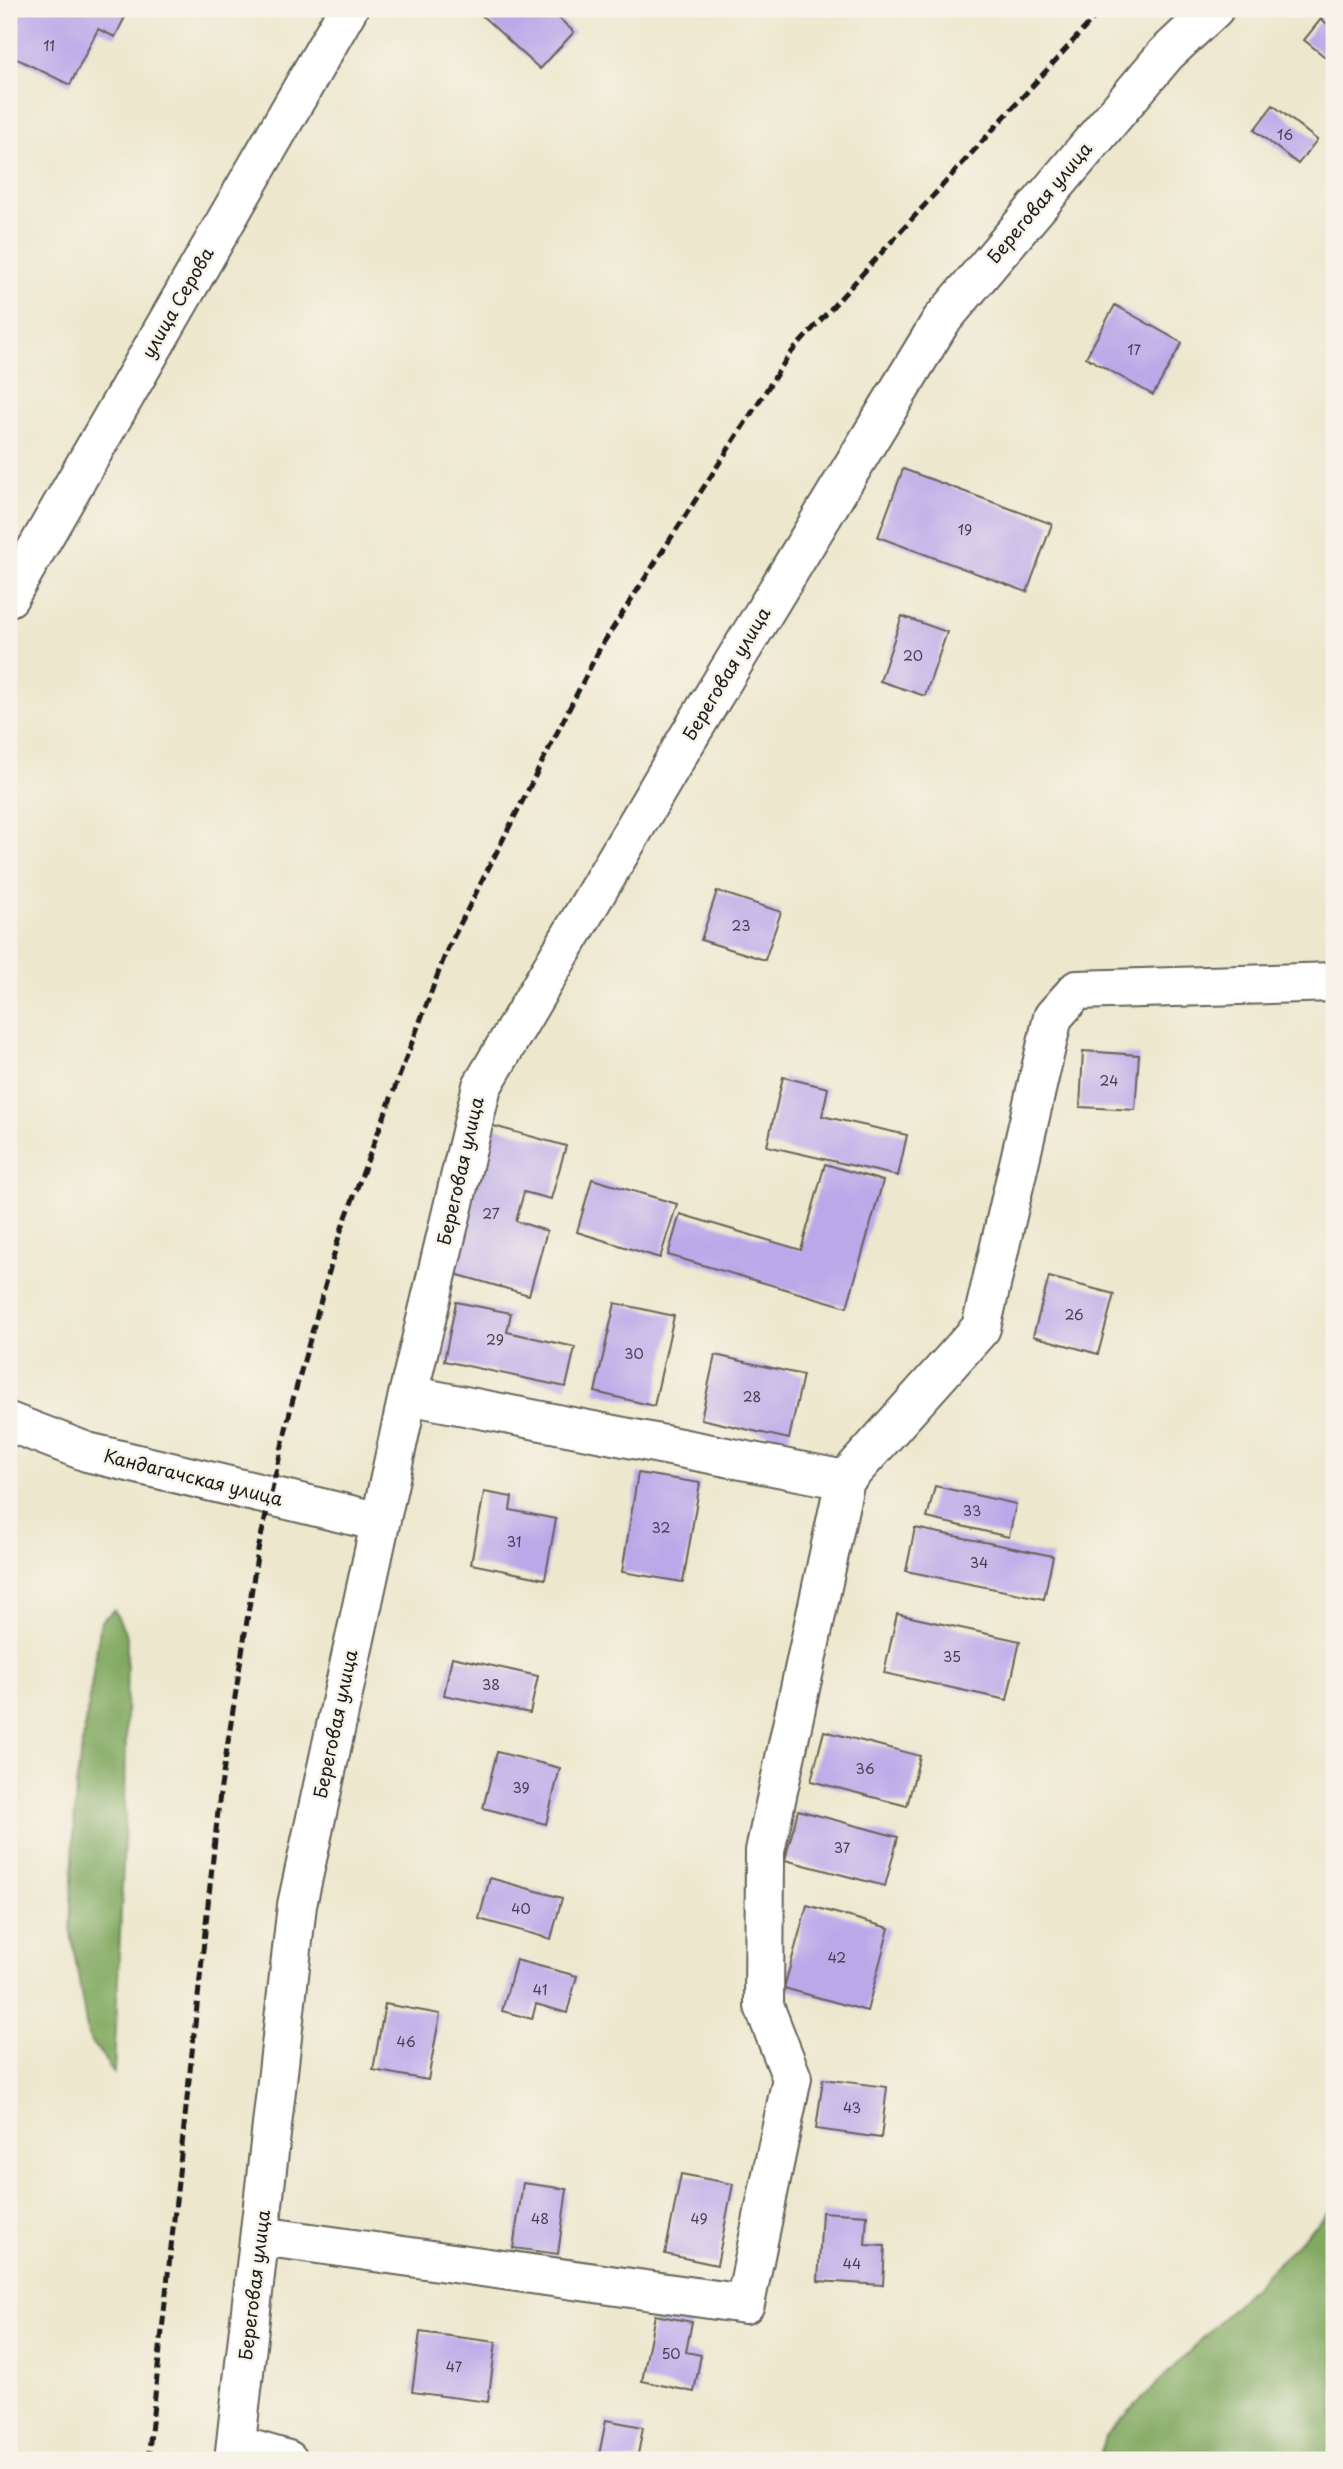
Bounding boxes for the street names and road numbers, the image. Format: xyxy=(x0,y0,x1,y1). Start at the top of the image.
street label: Береговая улица xyxy=(980,135,1098,269)
street label: улица Серова xyxy=(134,241,220,363)
street label: Береговая улица xyxy=(675,601,777,745)
street label: Береговая улица xyxy=(429,1093,490,1247)
street label: Кандагачская улица xyxy=(101,1441,286,1512)
street label: Береговая улица xyxy=(306,1646,364,1800)
street label: Береговая улица xyxy=(231,2208,276,2361)

